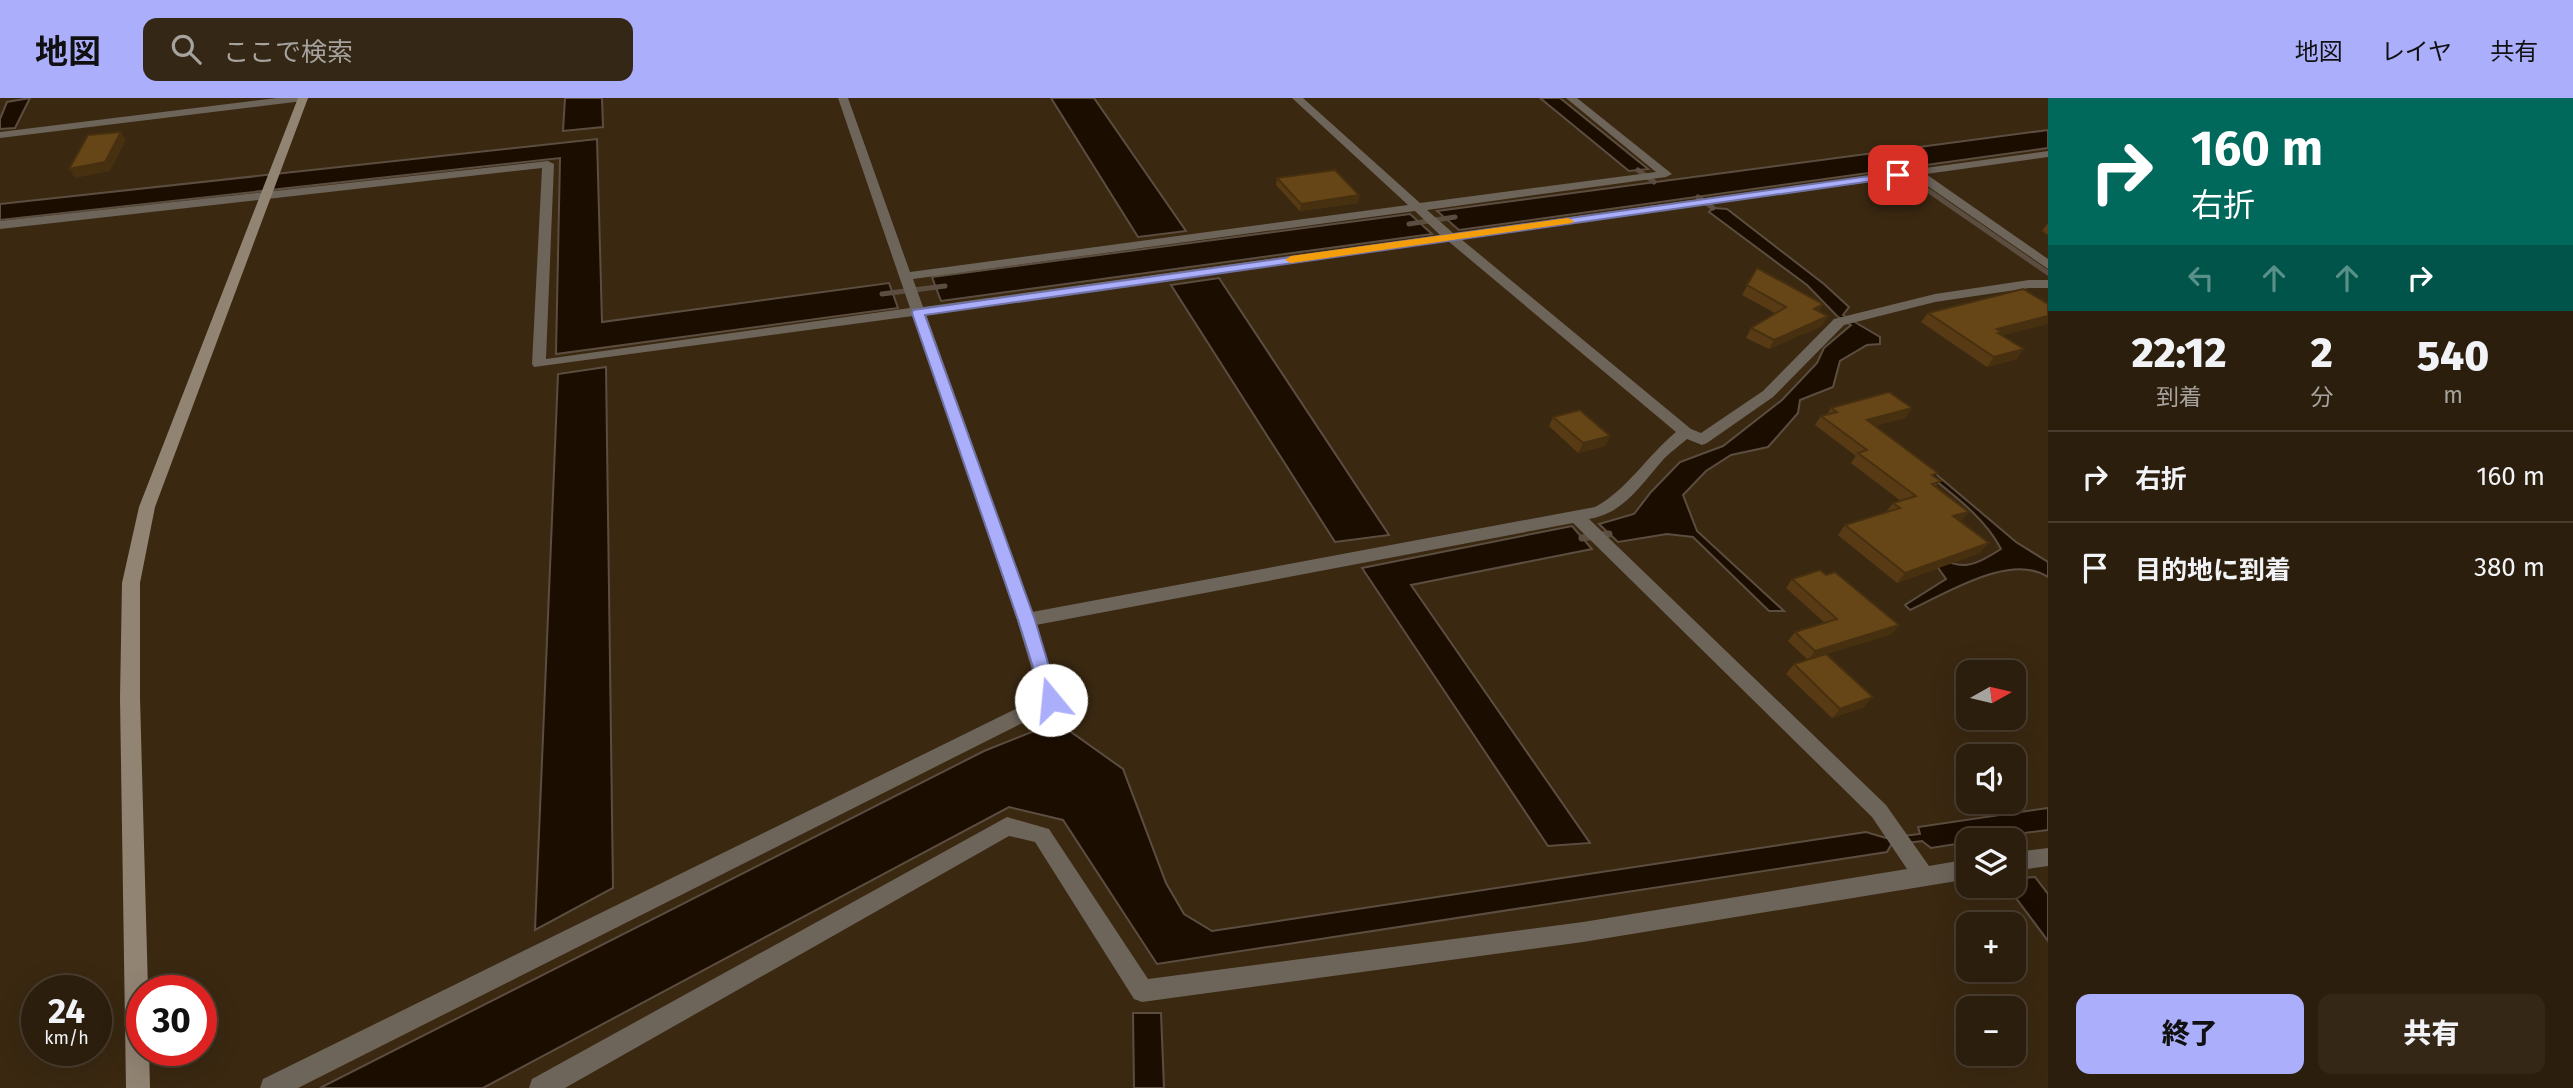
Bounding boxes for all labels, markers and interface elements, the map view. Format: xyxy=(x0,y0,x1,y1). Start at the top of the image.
search box xyxy=(143,18,633,81)
icon: search xyxy=(167,30,205,68)
text: 地図 xyxy=(35,32,101,72)
text: ここで検索 xyxy=(223,37,353,68)
text: 地図 xyxy=(2295,38,2343,66)
text: レイヤ xyxy=(2381,38,2452,66)
text: 共有 xyxy=(2490,38,2538,66)
text: 160 m xyxy=(2191,119,2323,178)
icon: right xyxy=(2076,126,2167,217)
pin xyxy=(1868,145,1928,205)
icon: arrive xyxy=(1879,156,1917,194)
text: 右折 xyxy=(2191,186,2255,224)
icon: left xyxy=(2182,259,2220,297)
icon: ahead xyxy=(2255,259,2293,297)
icon: ahead xyxy=(2328,259,2366,297)
icon: right xyxy=(2401,259,2439,297)
text: 22:12 xyxy=(2132,328,2226,378)
text: 2 xyxy=(2311,328,2333,378)
text: 540 xyxy=(2417,331,2489,381)
text: m xyxy=(2443,381,2463,409)
text: 到着 xyxy=(2156,383,2202,411)
text: 分 xyxy=(2310,383,2333,411)
icon: right xyxy=(2076,458,2114,496)
text: 160 m xyxy=(2476,461,2545,492)
text: 右折 xyxy=(2135,464,2187,495)
icon: arrive xyxy=(2076,549,2114,587)
text: 380 m xyxy=(2474,552,2545,583)
text: 目的地に到着 xyxy=(2135,555,2291,586)
north arrow xyxy=(1956,660,2026,730)
map controls xyxy=(1956,660,2026,1066)
position arrow xyxy=(1014,663,1088,737)
button: sound xyxy=(1956,744,2026,814)
button: layers xyxy=(1956,828,2026,898)
button: + xyxy=(1956,912,2026,982)
speed limit sign: 30 xyxy=(126,975,217,1066)
text: 24 xyxy=(48,990,85,1032)
button: 終了 xyxy=(2076,994,2304,1074)
button: 共有 xyxy=(2318,994,2545,1074)
button: − xyxy=(1956,996,2026,1066)
text: km/h xyxy=(44,1027,89,1049)

